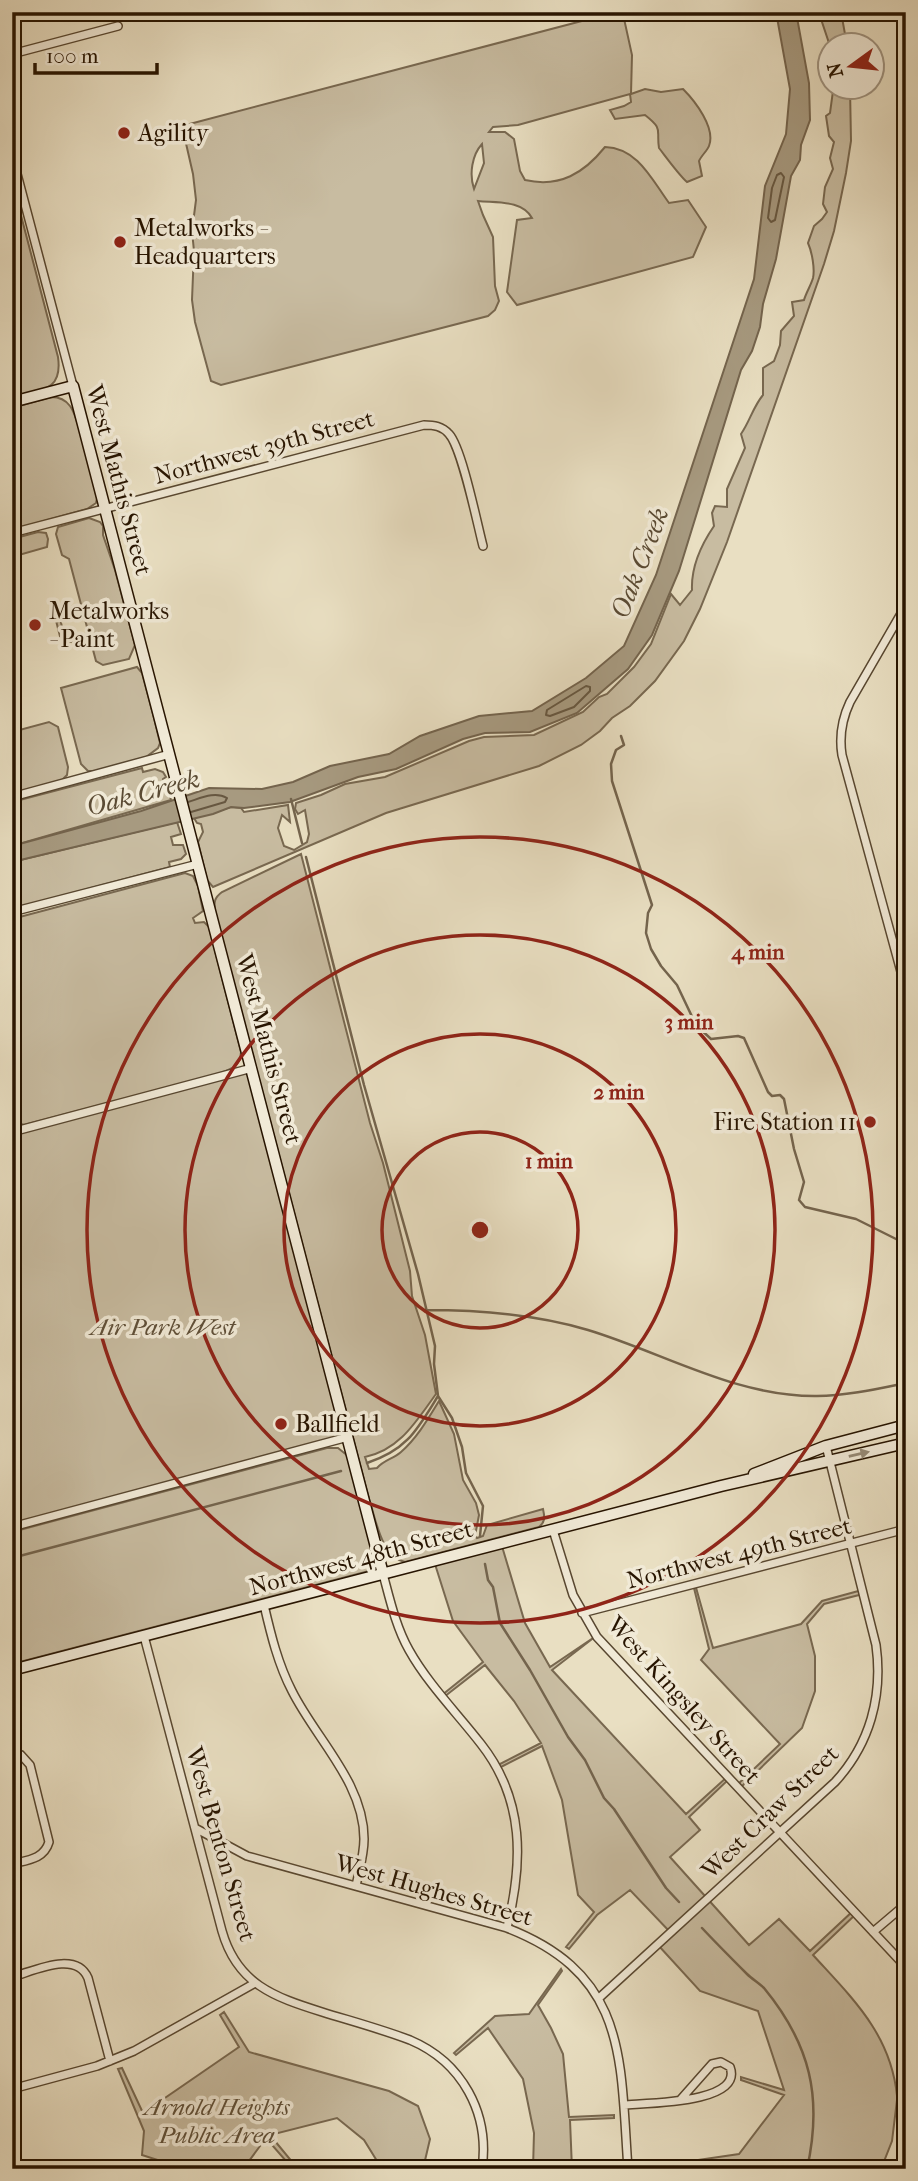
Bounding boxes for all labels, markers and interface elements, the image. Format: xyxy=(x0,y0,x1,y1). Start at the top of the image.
scale bar xyxy=(35,32,158,76)
north arrow xyxy=(816,32,886,102)
text: 100 m xyxy=(46,44,99,68)
text: N xyxy=(823,60,848,80)
place label: Agility xyxy=(137,119,210,147)
marker: Agility xyxy=(116,125,132,141)
place label: Metalworks - Headquarters xyxy=(134,214,276,270)
marker: Metalworks - Headquarters xyxy=(112,234,128,250)
street label: West Mathis Street xyxy=(80,381,158,579)
street label: Northwest 39th Street xyxy=(151,404,377,490)
water label: Oak Creek xyxy=(605,503,675,623)
place label: Metalworks - Paint xyxy=(49,597,169,653)
marker: Metalworks - Paint xyxy=(27,617,43,633)
water label: Oak Creek xyxy=(83,763,203,823)
text: 4 min xyxy=(731,940,785,965)
street label: West Mathis Street xyxy=(230,950,308,1148)
text: 3 min xyxy=(665,1010,714,1034)
text: 2 min xyxy=(593,1080,645,1104)
place label: Fire Station 11 xyxy=(713,1108,856,1136)
marker: Fire Station 11 xyxy=(862,1114,878,1130)
text: 1 min xyxy=(525,1149,574,1173)
centre of rings xyxy=(468,1218,492,1242)
park label: Air Park West xyxy=(88,1313,237,1341)
place label: Ballfield xyxy=(295,1410,381,1438)
marker: Ballfield xyxy=(273,1416,289,1432)
one-way arrow xyxy=(848,1449,870,1460)
street label: Northwest 49th Street xyxy=(624,1511,855,1594)
street label: Northwest 48th Street xyxy=(246,1515,476,1601)
street label: West Kingsley Street xyxy=(601,1610,767,1790)
street label: West Craw Street xyxy=(695,1739,845,1885)
street label: West Benton Street xyxy=(180,1743,262,1945)
street label: West Hughes Street xyxy=(331,1848,536,1932)
park label: Arnold Heights Public Area xyxy=(141,2093,290,2149)

